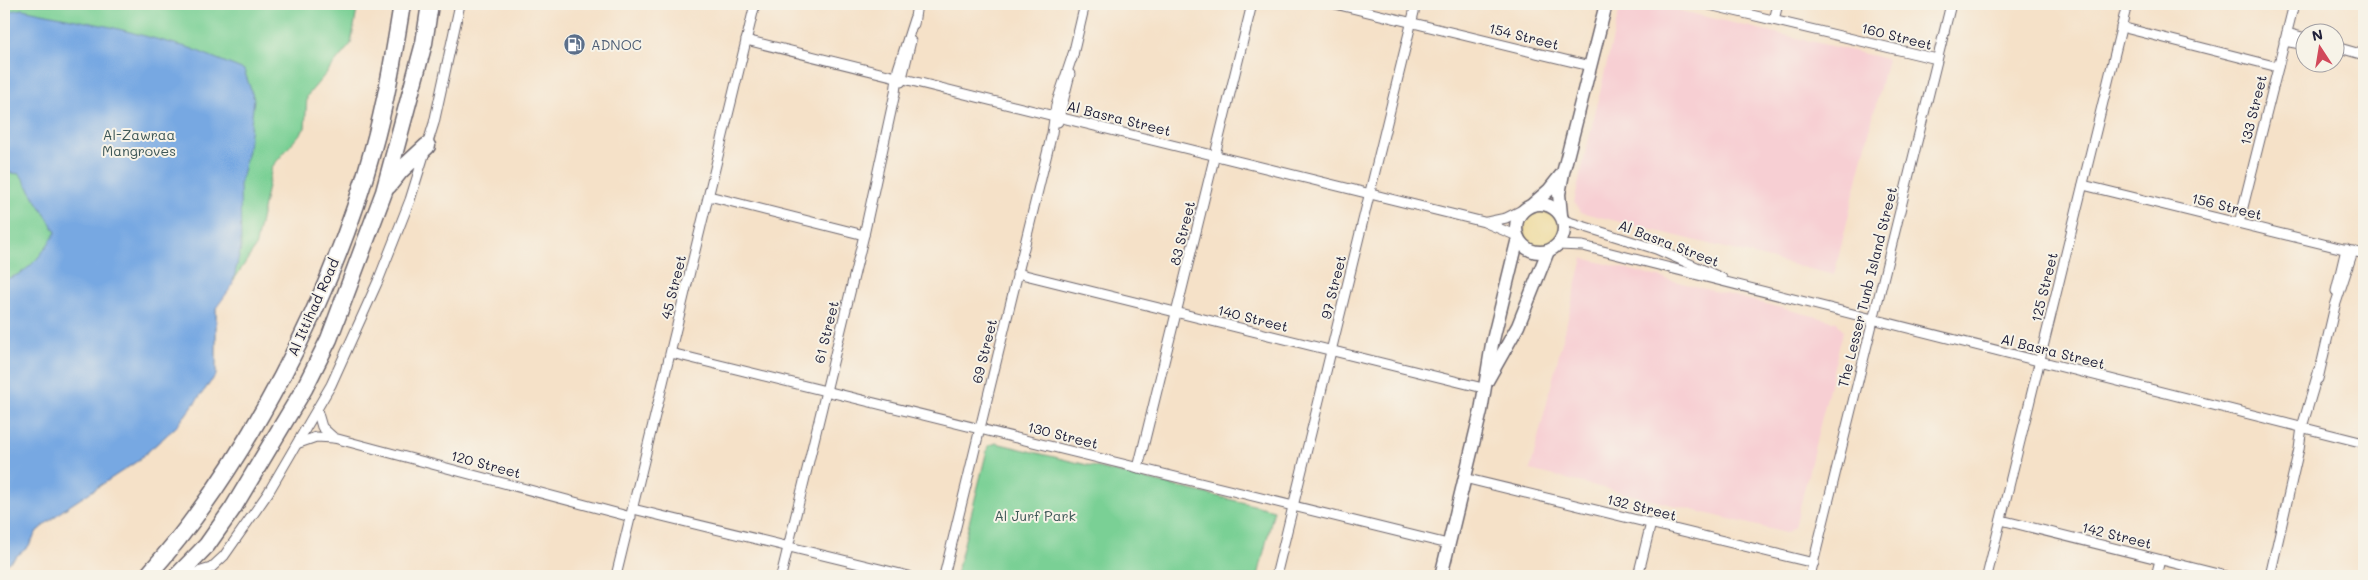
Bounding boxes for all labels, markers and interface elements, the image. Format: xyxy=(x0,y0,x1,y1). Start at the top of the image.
street label: 154 Street xyxy=(1487,18,1561,54)
street label: 160 Street xyxy=(1860,18,1934,54)
north arrow xyxy=(2296,22,2346,72)
text: N xyxy=(2310,24,2324,45)
fuel station icon: ADNOC xyxy=(563,32,587,56)
place label: ADNOC xyxy=(591,35,642,54)
street label: 133 Street xyxy=(2235,73,2271,147)
street label: Al Basra Street xyxy=(1065,96,1173,140)
park label: Al-Zawraa Mangroves xyxy=(102,125,176,160)
street label: The Lesser Tunb Island Street xyxy=(1833,185,1901,389)
street label: 156 Street xyxy=(2190,188,2264,224)
street label: 83 Street xyxy=(1165,199,1199,267)
street label: Al Basra Street xyxy=(1616,215,1722,271)
street label: 125 Street xyxy=(2026,250,2062,324)
street label: 45 Street xyxy=(656,253,690,321)
street label: 97 Street xyxy=(1316,253,1350,321)
street label: Al Ittihad Road xyxy=(283,255,343,359)
street label: 61 Street xyxy=(809,299,843,365)
street label: 140 Street xyxy=(1216,300,1290,336)
street label: 69 Street xyxy=(967,317,1001,385)
street label: Al Basra Street xyxy=(1999,329,2107,373)
street label: 130 Street xyxy=(1026,417,1100,453)
street label: 120 Street xyxy=(449,446,523,482)
street label: 132 Street xyxy=(1605,489,1679,525)
park label: Al Jurf Park xyxy=(994,506,1076,525)
street label: 142 Street xyxy=(2080,517,2154,553)

